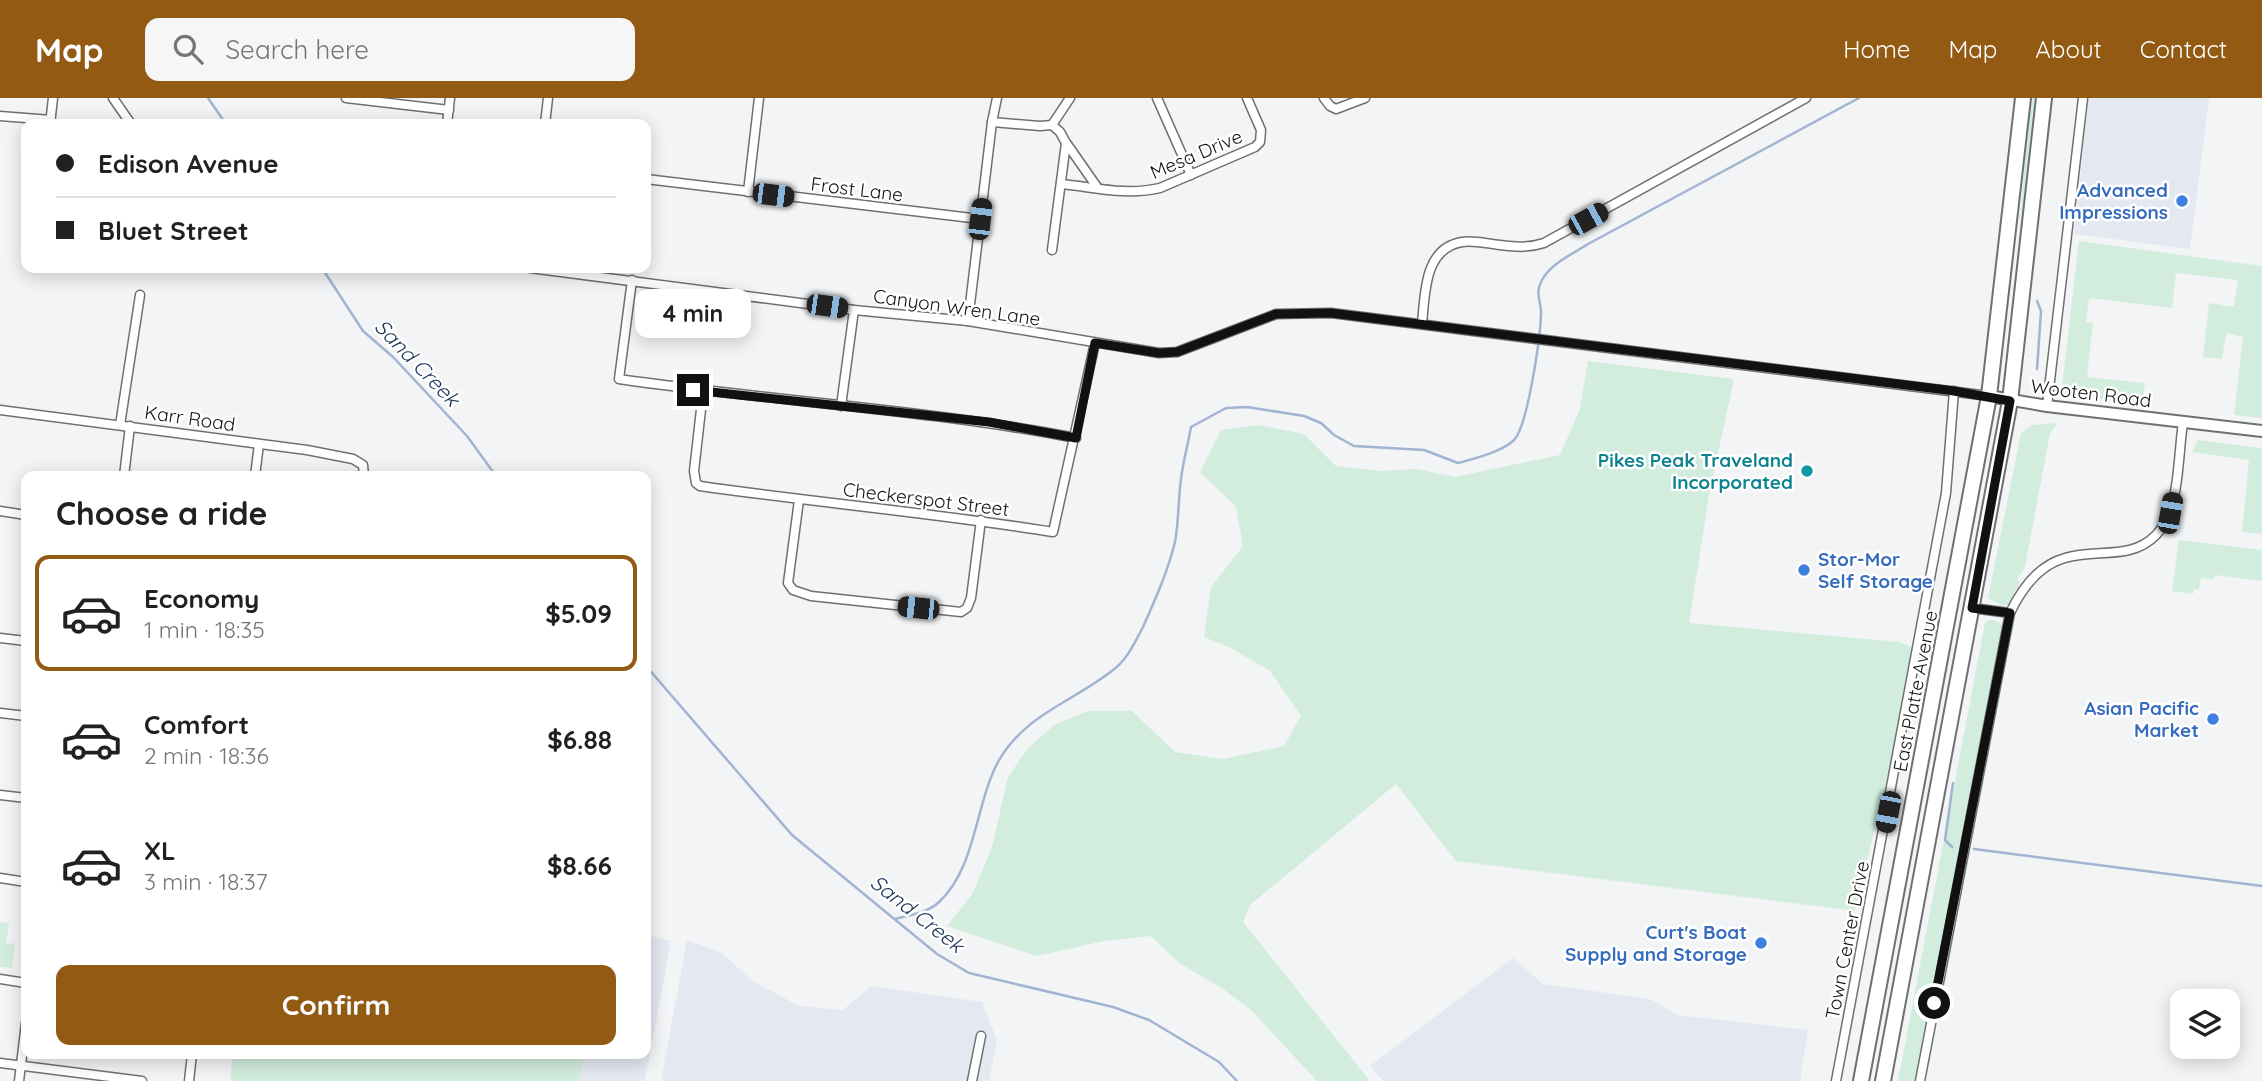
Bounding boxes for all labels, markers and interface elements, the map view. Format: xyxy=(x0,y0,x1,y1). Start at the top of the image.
search box xyxy=(145,18,635,81)
text: Map xyxy=(35,29,103,70)
icon: search xyxy=(169,30,207,68)
text: Search here xyxy=(225,33,369,66)
text: Home xyxy=(1843,34,1910,64)
text: Map xyxy=(1948,34,1997,64)
text: About xyxy=(2035,34,2102,64)
text: Contact xyxy=(2140,34,2227,64)
street label: Mesa Drive xyxy=(1146,124,1246,184)
text: Edison Avenue xyxy=(98,147,279,180)
street label: Frost Lane xyxy=(809,171,905,207)
place label: Advanced Impressions xyxy=(2059,178,2168,224)
car xyxy=(751,182,796,208)
marker: Advanced Impressions xyxy=(2174,193,2190,209)
car xyxy=(968,197,993,241)
car xyxy=(1565,200,1612,238)
text: Bluet Street xyxy=(98,214,249,247)
street label: Canyon Wren Lane xyxy=(872,283,1042,331)
callout: 4 min xyxy=(635,288,751,338)
car xyxy=(805,293,850,319)
text: 4 min xyxy=(663,299,723,328)
water label: Sand Creek xyxy=(370,313,467,413)
route end xyxy=(677,374,709,406)
street label: Wooten Road xyxy=(2029,374,2153,412)
street label: Karr Road xyxy=(143,400,237,436)
place label: Pikes Peak Traveland Incorporated xyxy=(1598,448,1793,494)
marker: Pikes Peak Traveland Incorporated xyxy=(1799,463,1815,479)
street label: Checkerspot Street xyxy=(842,477,1010,521)
car xyxy=(2157,490,2184,536)
text: Choose a ride xyxy=(56,493,268,533)
place label: Stor-Mor Self Storage xyxy=(1818,547,1933,593)
marker: Stor-Mor Self Storage xyxy=(1796,562,1812,578)
icon: car xyxy=(60,582,123,645)
text: Economy xyxy=(144,582,259,615)
car xyxy=(897,595,940,621)
text: $5.09 xyxy=(545,597,612,630)
street label: East Platte Avenue xyxy=(1888,608,1942,774)
text: 1 min · 18:35 xyxy=(144,615,265,644)
place label: Asian Pacific Market xyxy=(2084,696,2199,742)
icon: car xyxy=(60,708,123,771)
text: Comfort xyxy=(144,708,249,741)
marker: Asian Pacific Market xyxy=(2205,711,2221,727)
text: $6.88 xyxy=(547,723,612,756)
text: 2 min · 18:36 xyxy=(144,741,269,770)
car xyxy=(1874,789,1903,835)
icon: car xyxy=(60,834,123,897)
text: XL xyxy=(144,834,176,867)
text: $8.66 xyxy=(547,849,612,882)
street label: Town Center Drive xyxy=(1820,859,1874,1021)
text: 3 min · 18:37 xyxy=(144,867,268,896)
water label: Sand Creek xyxy=(866,869,971,959)
place label: Curt's Boat Supply and Storage xyxy=(1565,920,1747,966)
marker: Curt's Boat Supply and Storage xyxy=(1753,935,1769,951)
button: Confirm xyxy=(56,965,616,1045)
route start xyxy=(1918,987,1950,1019)
map controls xyxy=(2170,989,2240,1059)
button: layers xyxy=(2170,989,2240,1059)

